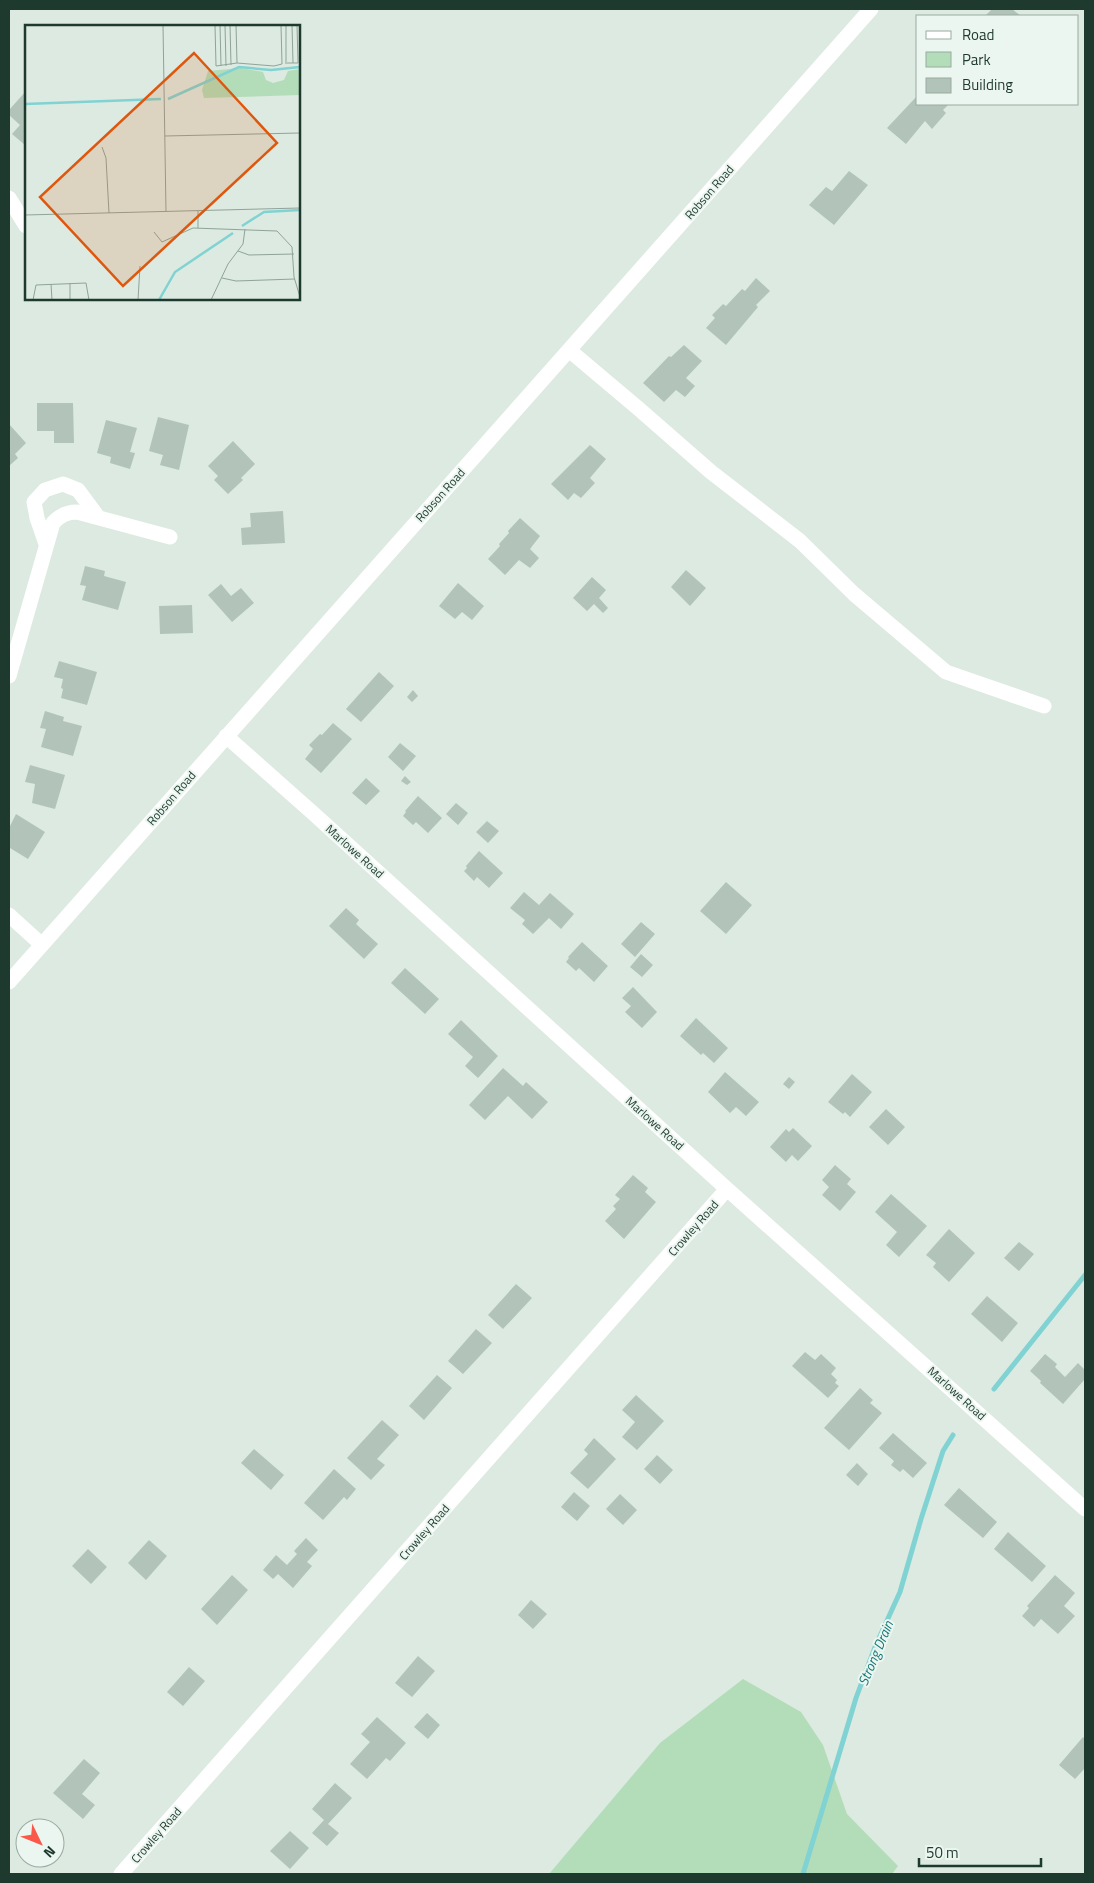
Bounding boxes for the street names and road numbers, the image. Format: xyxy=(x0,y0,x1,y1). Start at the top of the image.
street label: Robson Road xyxy=(680,161,738,223)
street label: Robson Road xyxy=(411,464,469,526)
street label: Robson Road xyxy=(142,767,200,829)
street label: Marlowe Road xyxy=(321,819,389,883)
street label: Marlowe Road xyxy=(621,1091,689,1155)
street label: Crowley Road xyxy=(663,1196,723,1260)
street label: Marlowe Road xyxy=(923,1361,991,1425)
street label: Crowley Road xyxy=(394,1500,454,1564)
street label: Crowley Road xyxy=(126,1803,186,1867)

